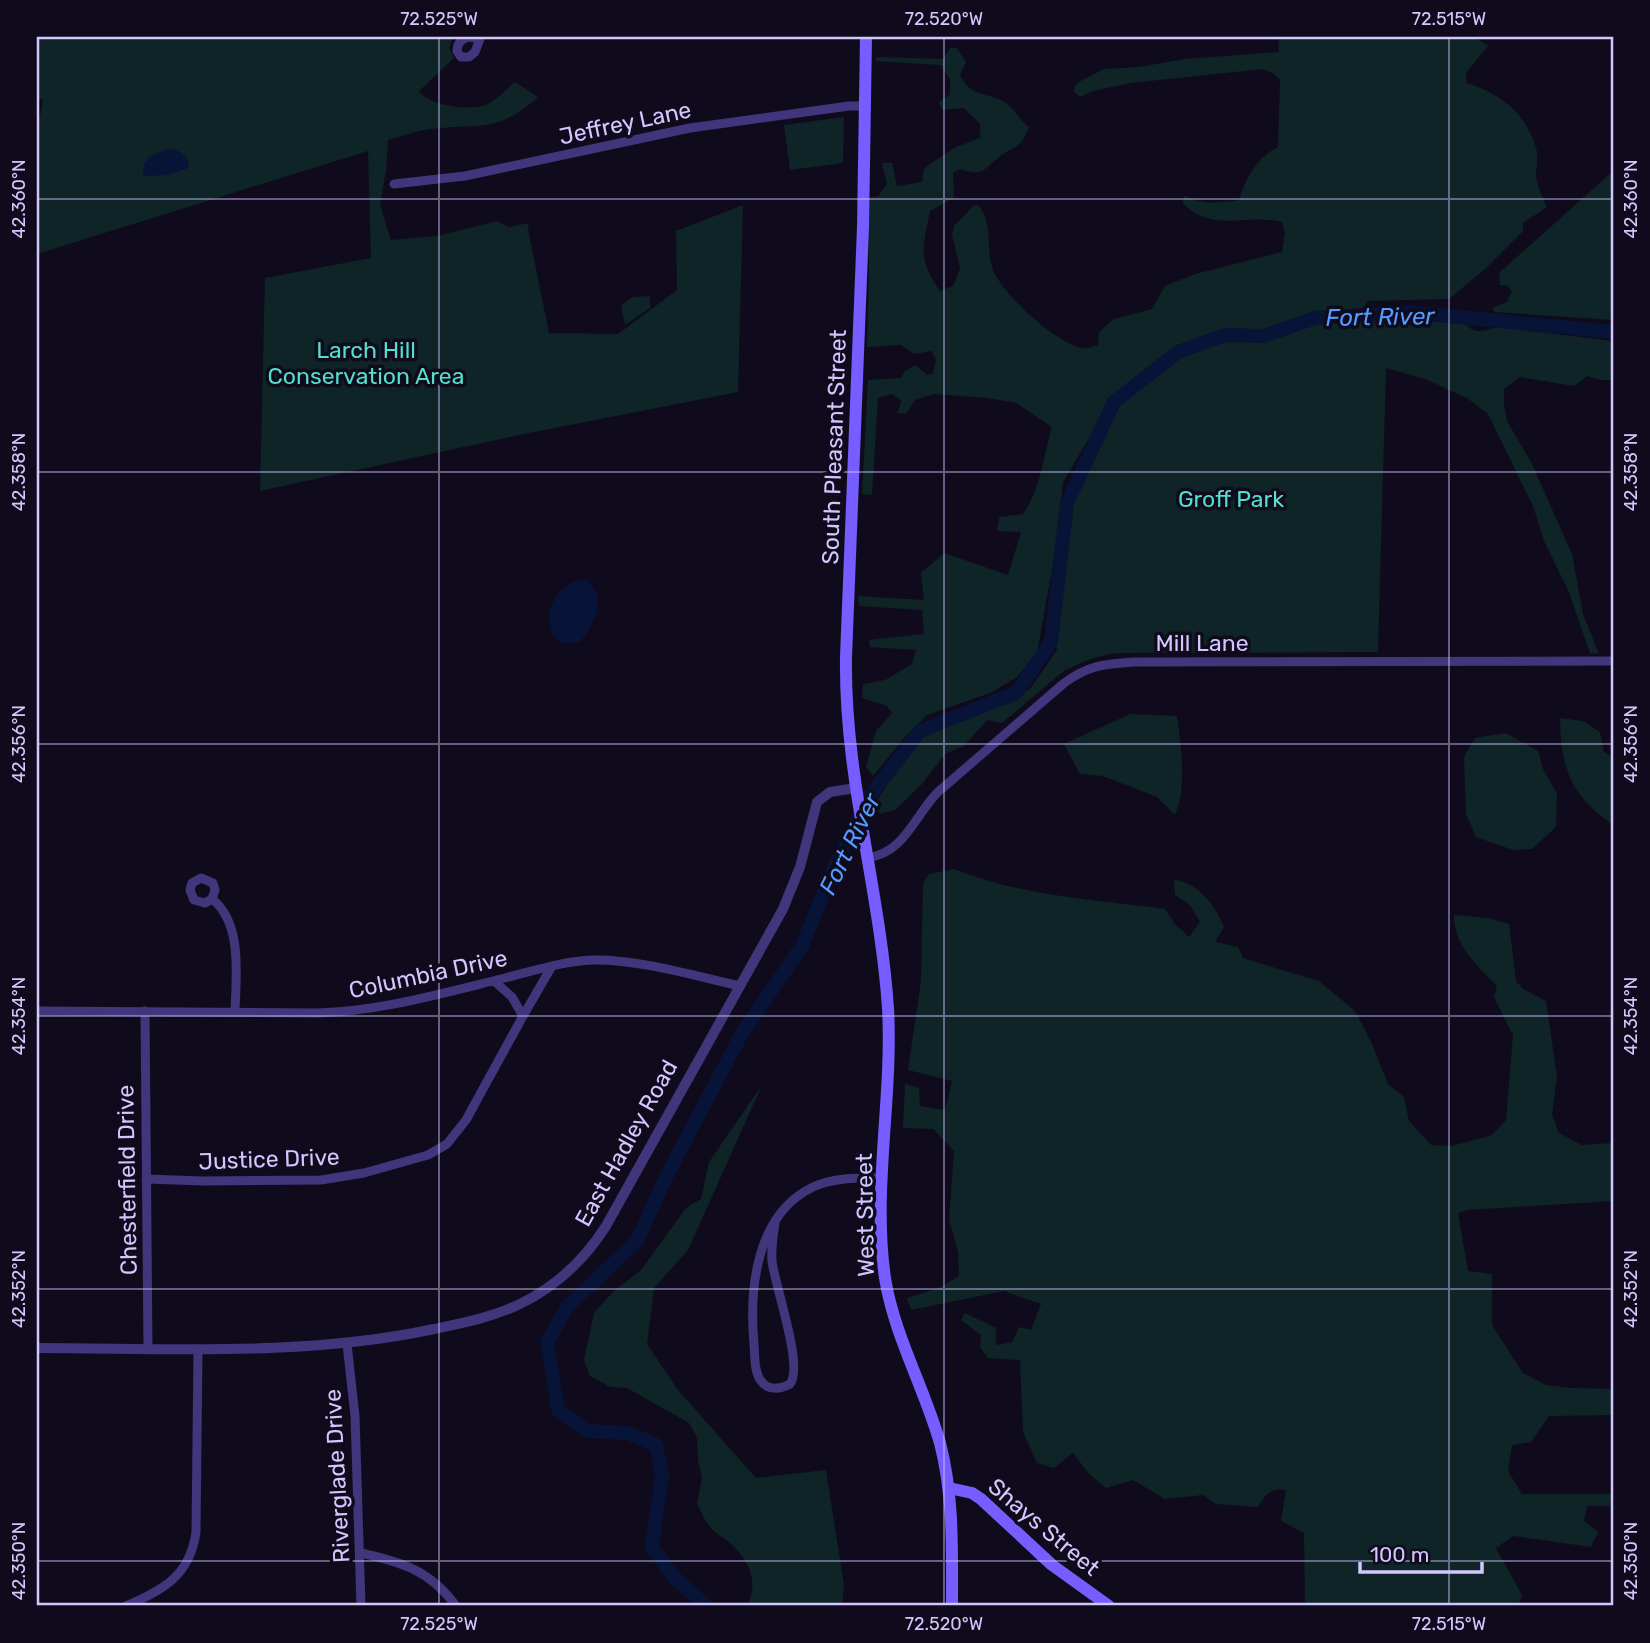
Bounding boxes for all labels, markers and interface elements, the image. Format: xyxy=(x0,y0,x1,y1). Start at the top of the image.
text: 72.525°W xyxy=(400,8,478,30)
text: 72.520°W xyxy=(905,8,983,30)
text: 72.515°W xyxy=(1412,8,1486,30)
street label: Jeffrey Lane xyxy=(556,95,694,151)
text: 42.360°N xyxy=(8,160,30,238)
text: 42.360°N xyxy=(1620,160,1642,238)
water label: Fort River xyxy=(1325,302,1435,332)
street label: South Pleasant Street xyxy=(816,329,852,565)
park label: Larch Hill Conservation Area xyxy=(268,336,464,390)
text: 42.358°N xyxy=(8,433,30,511)
text: 42.358°N xyxy=(1620,433,1642,511)
park label: Groff Park xyxy=(1178,485,1284,513)
street label: Mill Lane xyxy=(1155,629,1249,657)
text: 42.356°N xyxy=(8,705,30,783)
text: 42.356°N xyxy=(1620,705,1642,783)
water label: Fort River xyxy=(814,788,887,899)
street label: Columbia Drive xyxy=(346,944,510,1004)
text: 42.354°N xyxy=(8,977,30,1055)
text: 42.354°N xyxy=(1620,977,1642,1055)
street label: East Hadley Road xyxy=(569,1055,683,1231)
street label: Chesterfield Drive xyxy=(111,1085,143,1275)
street label: Justice Drive xyxy=(198,1143,340,1175)
street label: West Street xyxy=(850,1153,880,1277)
text: 42.352°N xyxy=(8,1250,30,1328)
text: 42.352°N xyxy=(1620,1250,1642,1328)
street label: Riverglade Drive xyxy=(318,1388,356,1564)
street label: Shays Street xyxy=(983,1472,1105,1582)
text: 42.350°N xyxy=(8,1522,30,1600)
text: 42.350°N xyxy=(1620,1522,1642,1600)
scale bar xyxy=(1360,1531,1482,1575)
text: 100 m xyxy=(1370,1542,1429,1567)
text: 72.525°W xyxy=(400,1613,478,1635)
text: 72.520°W xyxy=(905,1613,983,1635)
text: 72.515°W xyxy=(1412,1613,1486,1635)

